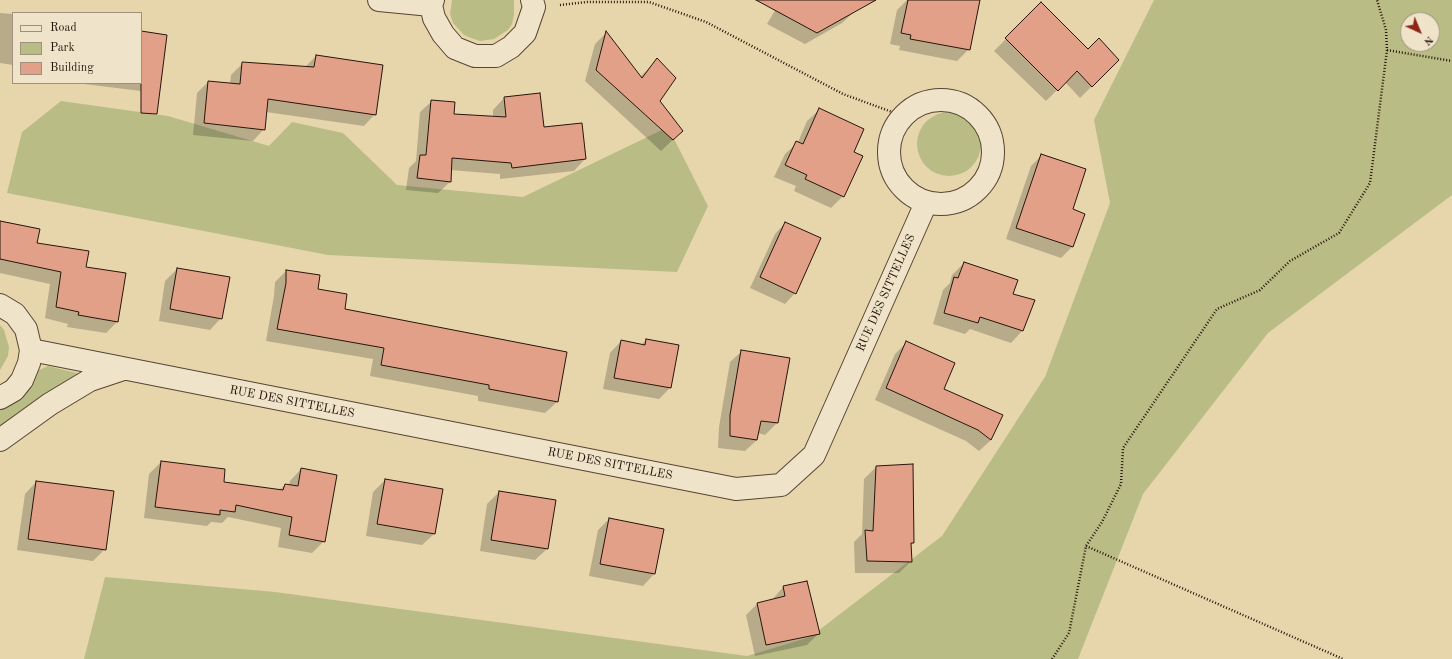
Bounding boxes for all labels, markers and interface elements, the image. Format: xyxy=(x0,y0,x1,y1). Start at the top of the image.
legend xyxy=(12,12,142,84)
north arrow xyxy=(1400,12,1440,52)
text: Road xyxy=(50,22,77,34)
text: N xyxy=(1421,33,1435,47)
text: Park xyxy=(50,42,75,54)
text: Building xyxy=(50,62,94,74)
street label: RUE DES SITTELLES xyxy=(854,232,918,354)
street label: RUE DES SITTELLES xyxy=(228,383,356,421)
street label: RUE DES SITTELLES xyxy=(546,445,674,483)

